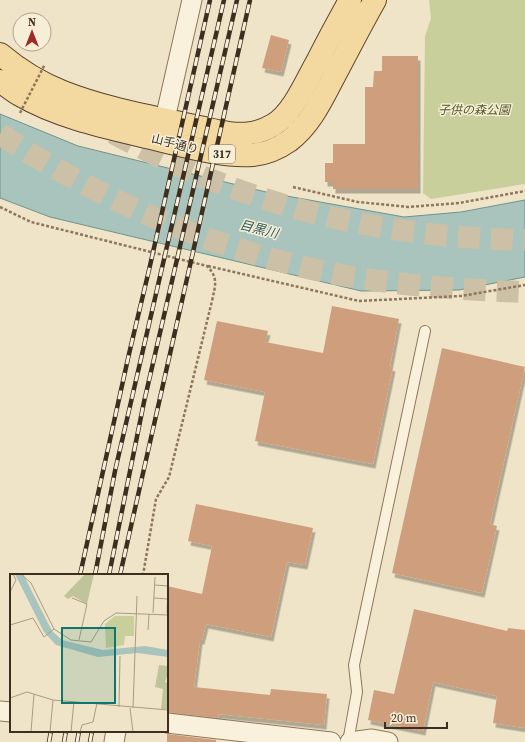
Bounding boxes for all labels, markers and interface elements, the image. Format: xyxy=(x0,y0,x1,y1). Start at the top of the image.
north arrow xyxy=(12,12,52,52)
text: N xyxy=(28,15,36,30)
park label: 子供の森公園 xyxy=(438,102,512,118)
street label: 山手通り xyxy=(150,130,200,158)
road number: 317 xyxy=(209,145,235,163)
water label: 目黒川 xyxy=(238,216,282,242)
inset map xyxy=(10,574,168,732)
scale bar xyxy=(385,704,447,730)
text: 20 m xyxy=(391,710,417,726)

